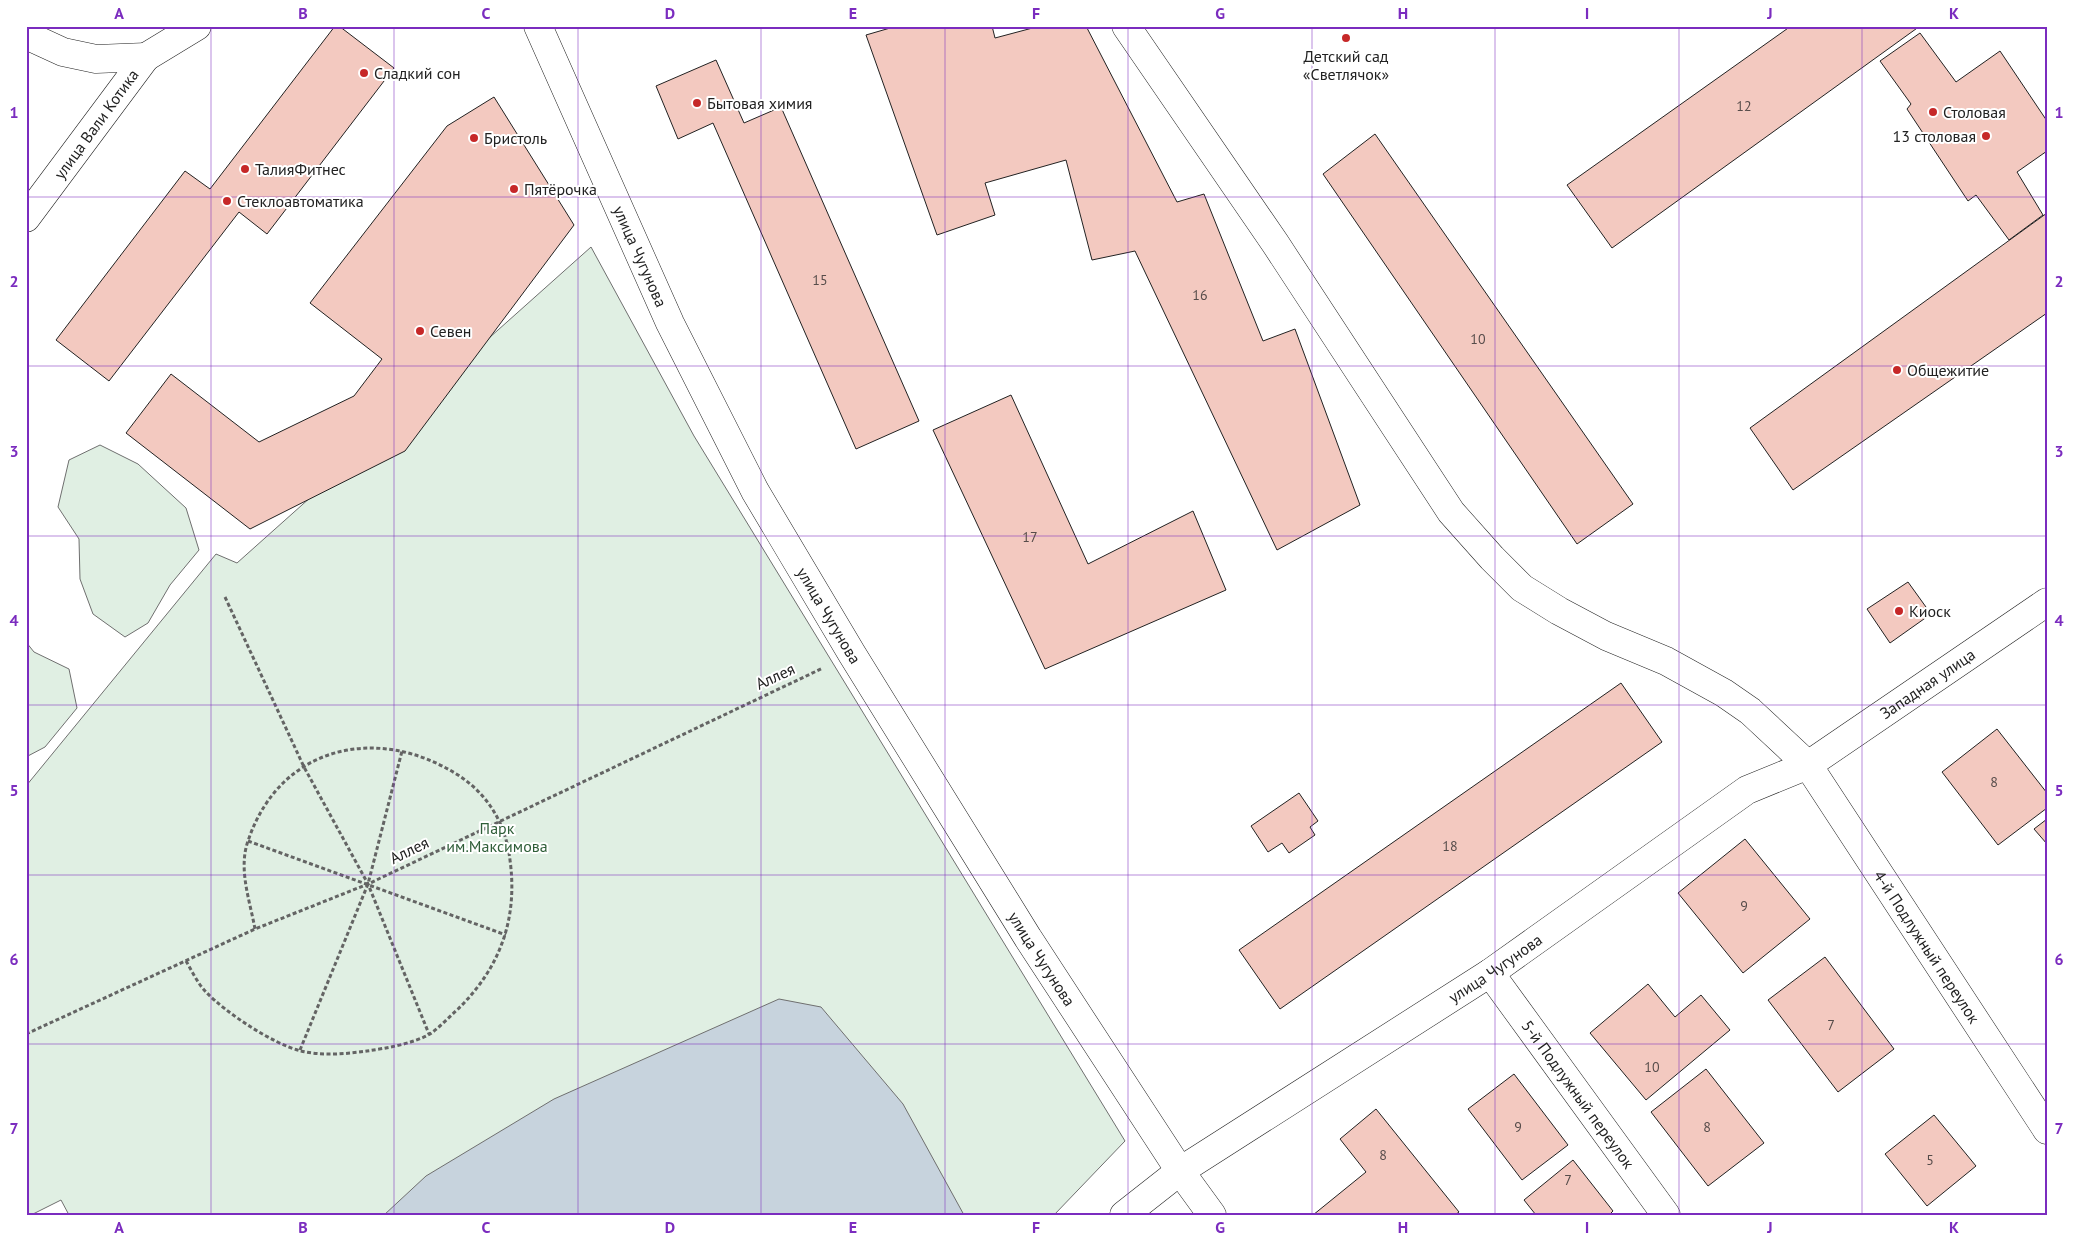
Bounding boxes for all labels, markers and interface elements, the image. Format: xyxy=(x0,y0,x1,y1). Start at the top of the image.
text: A xyxy=(114,3,124,23)
text: B xyxy=(298,3,308,23)
text: C xyxy=(482,3,491,23)
text: D xyxy=(665,3,675,23)
text: E xyxy=(849,3,857,23)
text: F xyxy=(1032,3,1040,23)
text: G xyxy=(1215,3,1225,23)
text: H xyxy=(1398,3,1408,23)
text: I xyxy=(1585,3,1589,23)
text: J xyxy=(1766,3,1773,23)
text: K xyxy=(1949,3,1959,23)
marker: Детский сад «Светлячок» xyxy=(1340,32,1352,44)
place label: Детский сад «Светлячок» xyxy=(1303,46,1389,84)
place label: Сладкий сон xyxy=(374,63,461,83)
street label: улица Вали Котика xyxy=(49,65,143,183)
marker: Сладкий сон xyxy=(358,67,370,79)
place label: Бытовая химия xyxy=(707,93,812,113)
marker: Бытовая химия xyxy=(691,97,703,109)
house number: 12 xyxy=(1736,97,1752,115)
text: 1 xyxy=(9,102,19,122)
place label: Столовая xyxy=(1943,102,2006,122)
text: 1 xyxy=(2054,102,2064,122)
marker: Столовая xyxy=(1927,106,1939,118)
place label: 13 столовая xyxy=(1893,126,1976,146)
place label: Бристоль xyxy=(484,128,547,148)
marker: 13 столовая xyxy=(1980,130,1992,142)
marker: Бристоль xyxy=(468,132,480,144)
place label: ТалияФитнес xyxy=(255,159,346,179)
marker: ТалияФитнес xyxy=(239,163,251,175)
place label: Пятёрочка xyxy=(524,179,597,199)
marker: Пятёрочка xyxy=(508,183,520,195)
place label: Стеклоавтоматика xyxy=(237,191,364,211)
marker: Стеклоавтоматика xyxy=(221,195,233,207)
street label: улица Чугунова xyxy=(609,203,672,310)
text: 2 xyxy=(9,271,19,291)
house number: 15 xyxy=(812,271,828,289)
text: 2 xyxy=(2054,271,2064,291)
house number: 16 xyxy=(1192,286,1208,304)
place label: Севен xyxy=(430,321,471,341)
marker: Севен xyxy=(414,325,426,337)
house number: 10 xyxy=(1470,330,1486,348)
place label: Общежитие xyxy=(1907,360,1989,380)
marker: Общежитие xyxy=(1891,364,1903,376)
text: 3 xyxy=(9,441,19,461)
text: 3 xyxy=(2054,441,2064,461)
house number: 17 xyxy=(1022,528,1038,546)
street label: улица Чугунова xyxy=(793,564,865,667)
place label: Киоск xyxy=(1909,601,1951,621)
marker: Киоск xyxy=(1893,605,1905,617)
text: 4 xyxy=(9,610,19,630)
text: 4 xyxy=(2054,610,2064,630)
street label: Западная улица xyxy=(1876,644,1979,723)
street label: Аллея xyxy=(752,658,798,694)
house number: 8 xyxy=(1990,773,1998,791)
text: 5 xyxy=(9,780,19,800)
text: 5 xyxy=(2054,780,2064,800)
park label: Парк им.Максимова xyxy=(446,818,548,856)
street label: Аллея xyxy=(386,832,432,868)
house number: 18 xyxy=(1442,837,1458,855)
street label: 4-й Подлужный переулок xyxy=(1870,867,1985,1027)
house number: 9 xyxy=(1740,897,1748,915)
street label: улица Чугунова xyxy=(1004,908,1080,1010)
street label: улица Чугунова xyxy=(1445,929,1546,1007)
text: 6 xyxy=(9,949,19,969)
text: 6 xyxy=(2054,949,2064,969)
street label: 5-й Подлужный переулок xyxy=(1518,1016,1639,1173)
house number: 7 xyxy=(1827,1016,1835,1034)
house number: 10 xyxy=(1644,1058,1660,1076)
text: 7 xyxy=(9,1118,19,1138)
house number: 9 xyxy=(1514,1118,1522,1136)
house number: 8 xyxy=(1703,1118,1711,1136)
text: 7 xyxy=(2054,1118,2064,1138)
house number: 8 xyxy=(1379,1146,1387,1164)
house number: 5 xyxy=(1926,1151,1934,1169)
house number: 7 xyxy=(1564,1171,1572,1189)
text: A xyxy=(114,1217,124,1237)
text: B xyxy=(298,1217,308,1237)
text: C xyxy=(482,1217,491,1237)
text: D xyxy=(665,1217,675,1237)
text: E xyxy=(849,1217,857,1237)
text: F xyxy=(1032,1217,1040,1237)
text: G xyxy=(1215,1217,1225,1237)
text: H xyxy=(1398,1217,1408,1237)
text: I xyxy=(1585,1217,1589,1237)
text: J xyxy=(1766,1217,1773,1237)
text: K xyxy=(1949,1217,1959,1237)

